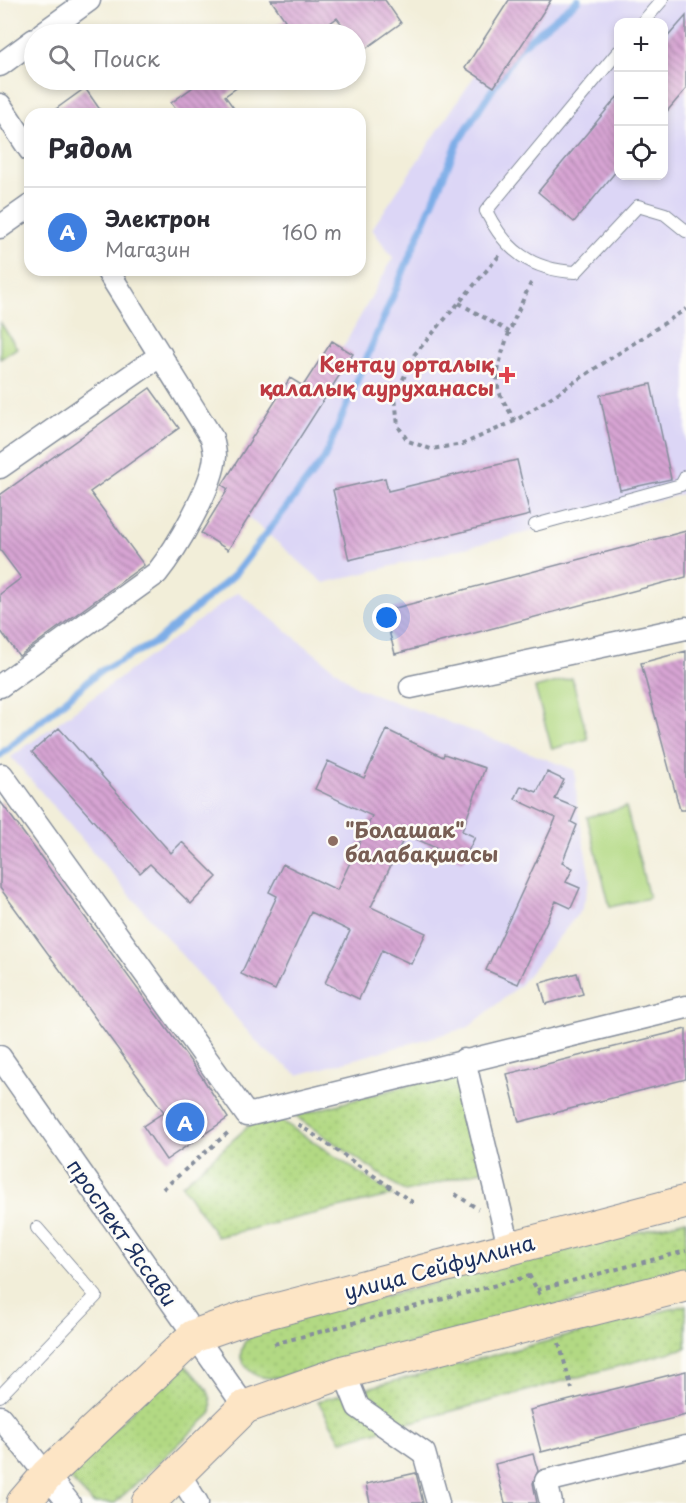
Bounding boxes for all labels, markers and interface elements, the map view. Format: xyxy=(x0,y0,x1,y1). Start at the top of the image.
map controls xyxy=(614,18,668,180)
button: + xyxy=(614,18,668,72)
search box xyxy=(24,24,366,90)
icon: search xyxy=(45,41,78,74)
text: Поиск xyxy=(93,41,160,74)
button: − xyxy=(614,72,668,126)
button: locate xyxy=(614,126,668,180)
text: Рядом xyxy=(48,128,133,167)
text: Электрон xyxy=(105,201,211,234)
text: A xyxy=(60,217,75,247)
text: 160 m xyxy=(282,217,342,247)
text: Магазин xyxy=(105,234,191,264)
place label: Кентау орталық қалалық ауруханасы xyxy=(259,347,495,403)
marker: Кентау орталық қалалық ауруханасы xyxy=(498,366,516,384)
your location xyxy=(372,603,401,632)
place label: "Болашак" балабақшасы xyxy=(345,813,498,869)
marker: "Болашак" балабақшасы xyxy=(326,834,340,848)
pin: A xyxy=(166,1100,204,1144)
street label: проспект Яссави xyxy=(60,1151,186,1313)
street label: улица Сейфуллина xyxy=(340,1225,539,1307)

